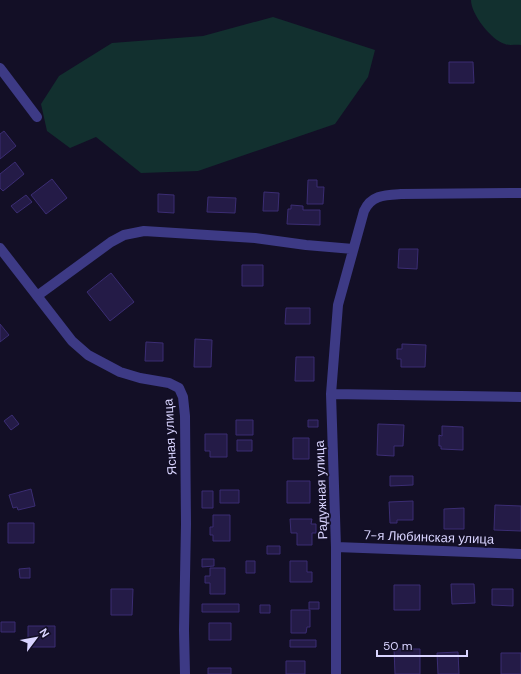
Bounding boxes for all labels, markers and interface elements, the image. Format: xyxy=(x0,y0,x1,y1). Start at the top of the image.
street label: Ясная улица xyxy=(159,398,180,476)
street label: Радужная улица xyxy=(311,439,331,540)
street label: 7-я Любинская улица xyxy=(364,526,495,548)
north arrow xyxy=(16,618,56,658)
text: N xyxy=(36,626,53,640)
scale bar xyxy=(377,632,467,658)
text: 50 m xyxy=(383,638,412,654)

